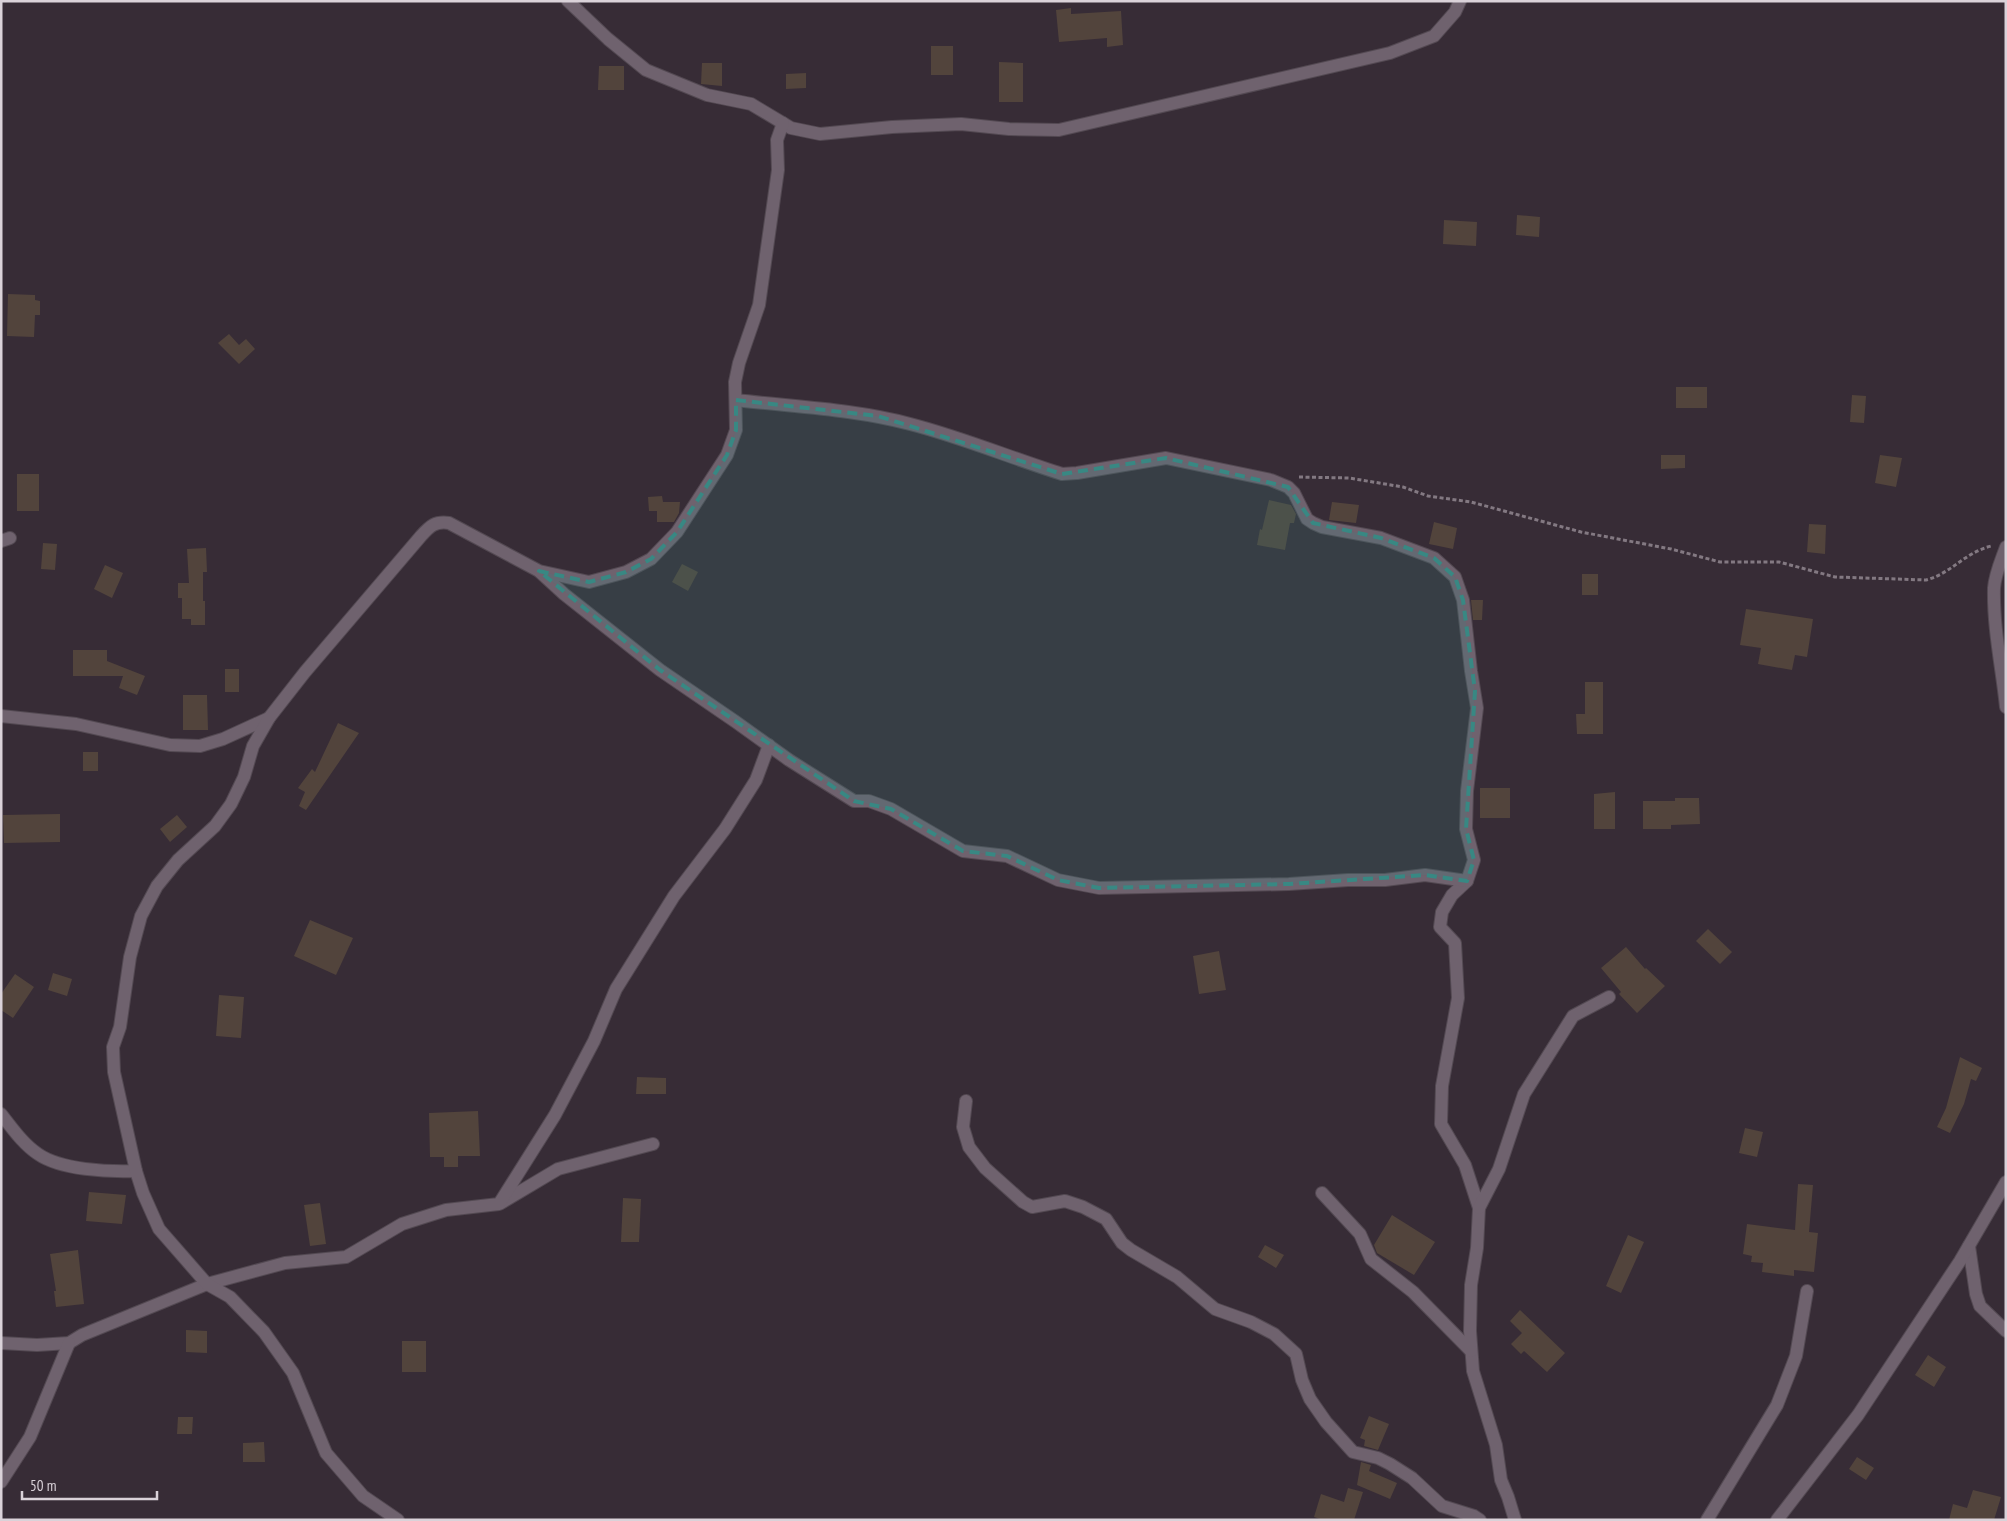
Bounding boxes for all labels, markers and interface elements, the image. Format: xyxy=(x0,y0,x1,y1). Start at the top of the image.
scale bar xyxy=(22,1468,158,1500)
text: 50 m xyxy=(30,1476,56,1495)

